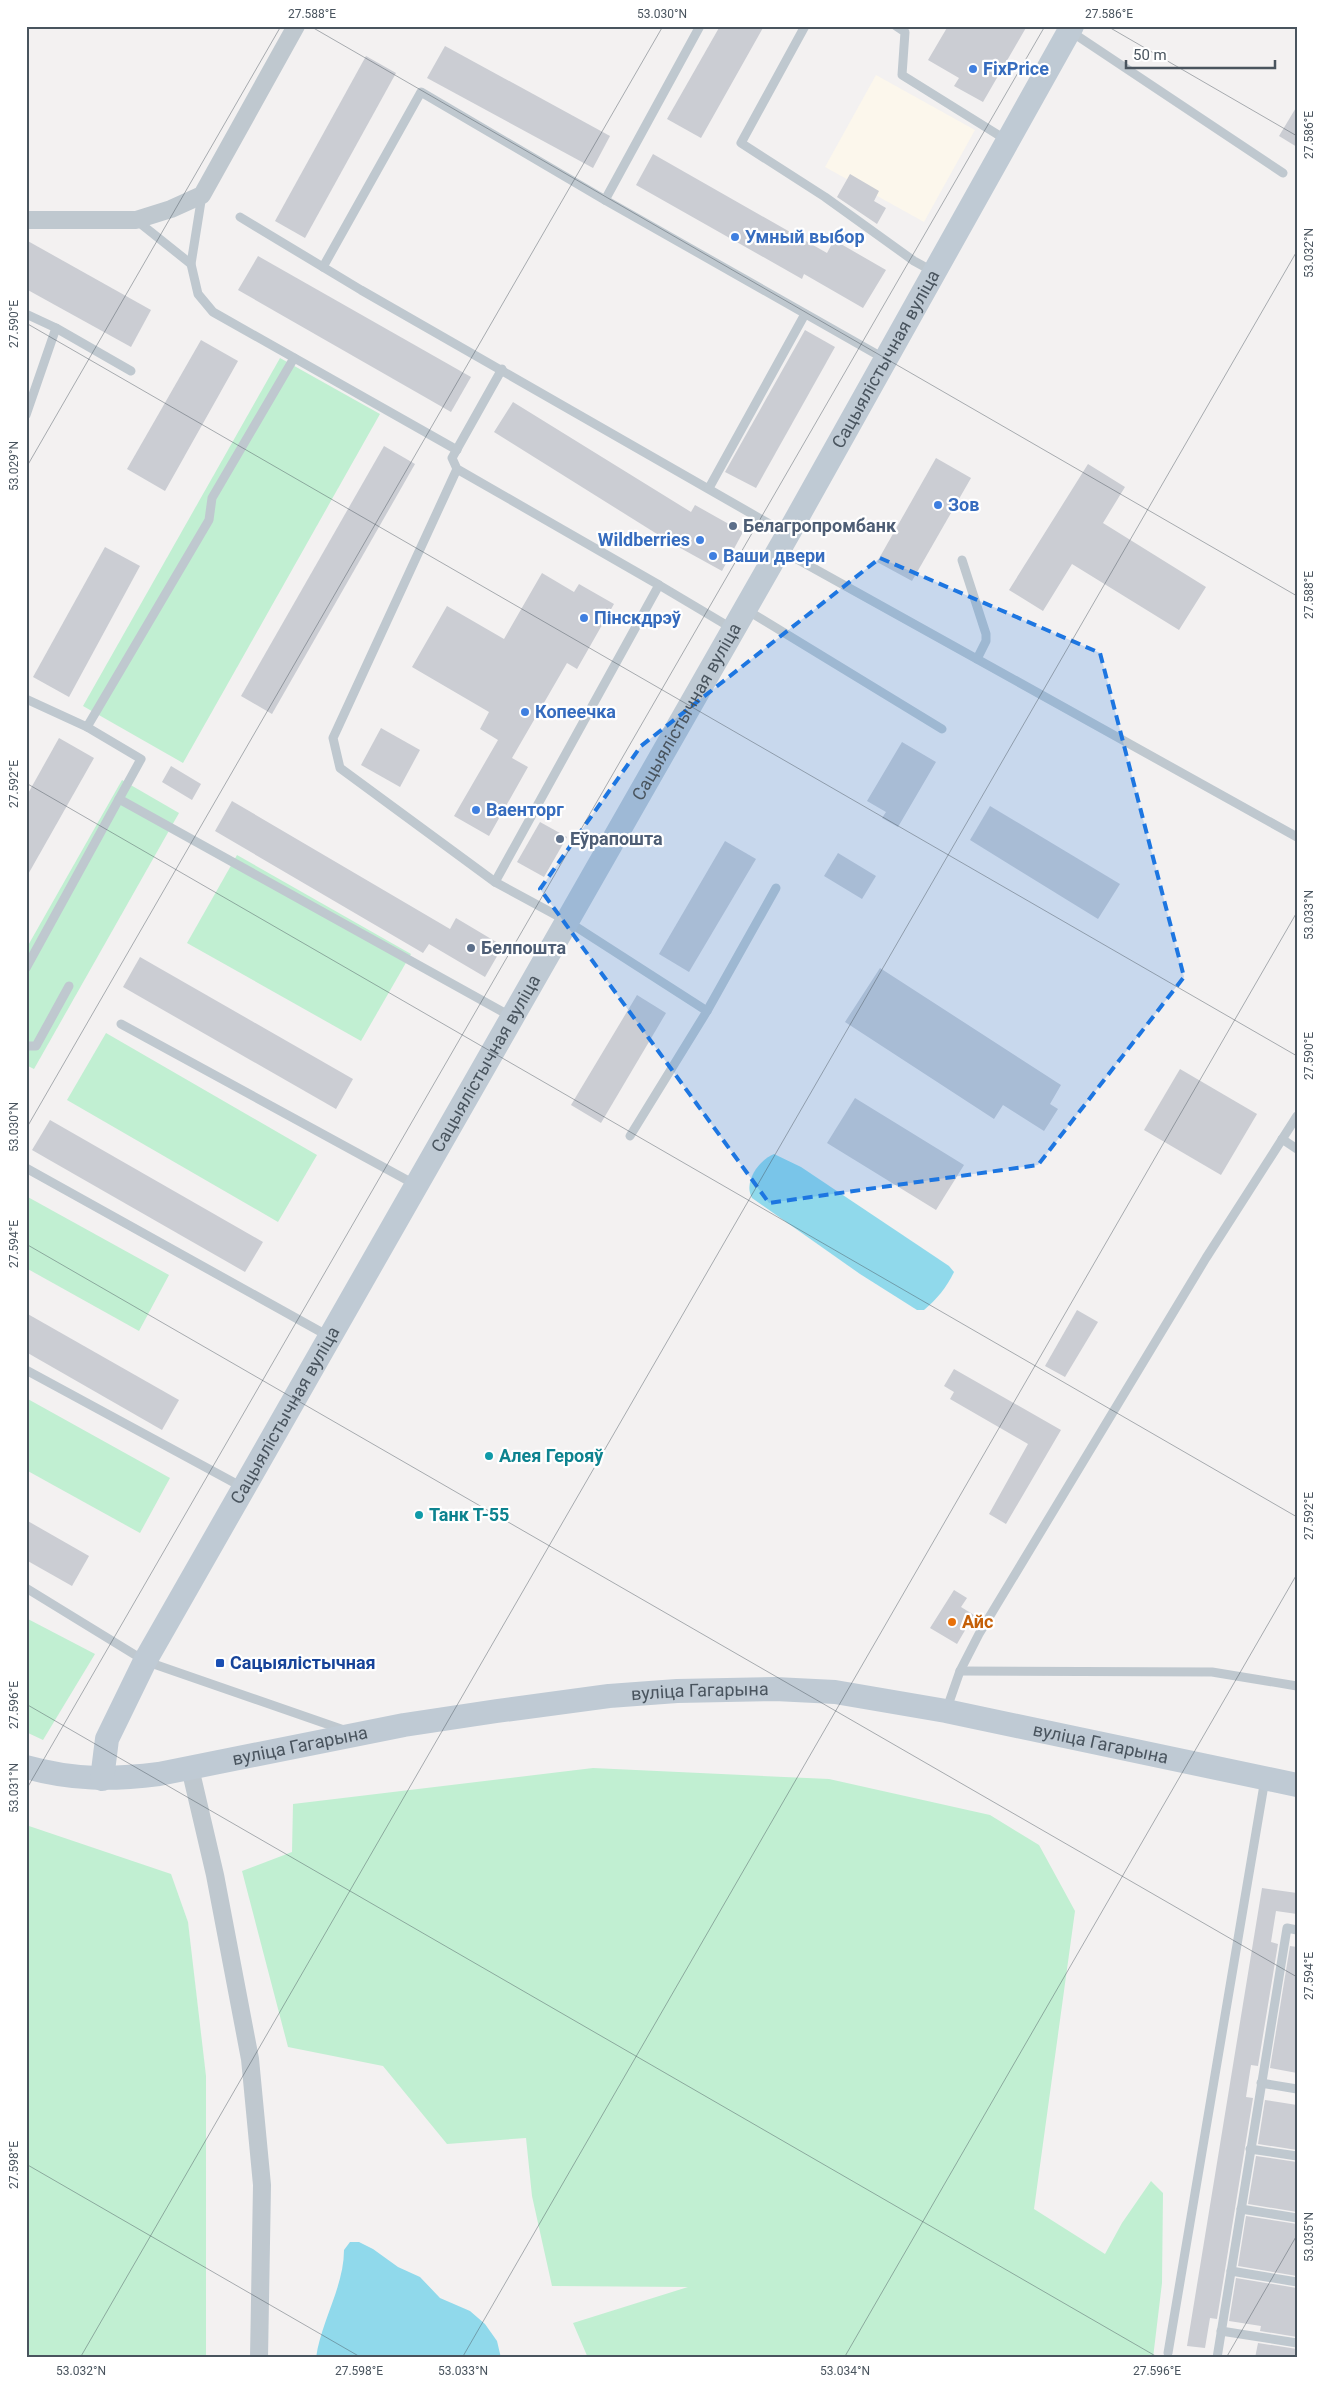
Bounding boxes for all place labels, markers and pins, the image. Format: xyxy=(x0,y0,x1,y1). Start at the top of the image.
place label: FixPrice xyxy=(983,58,1049,79)
marker: FixPrice xyxy=(967,63,979,75)
place label: Умный выбор xyxy=(745,226,865,247)
marker: Умный выбор xyxy=(729,231,741,243)
place label: Зов xyxy=(948,494,979,515)
marker: Зов xyxy=(932,499,944,511)
place label: Белагропромбанк xyxy=(743,515,897,536)
marker: Белагропромбанк xyxy=(727,520,739,532)
place label: Wildberries xyxy=(598,529,690,550)
marker: Wildberries xyxy=(694,534,706,546)
place label: Ваши двери xyxy=(723,545,825,566)
marker: Ваши двери xyxy=(707,550,719,562)
place label: Пінскдрэў xyxy=(594,607,682,628)
marker: Пінскдрэў xyxy=(578,612,590,624)
place label: Копеечка xyxy=(535,701,616,722)
marker: Копеечка xyxy=(519,706,531,718)
place label: Ваенторг xyxy=(486,799,564,820)
marker: Ваенторг xyxy=(470,804,482,816)
place label: Еўрапошта xyxy=(570,828,663,849)
marker: Еўрапошта xyxy=(554,833,566,845)
place label: Белпошта xyxy=(481,937,566,958)
marker: Белпошта xyxy=(465,942,477,954)
place label: Алея Герояў xyxy=(499,1445,604,1466)
marker: Алея Герояў xyxy=(483,1450,495,1462)
place label: Танк Т-55 xyxy=(429,1504,509,1525)
marker: Танк Т-55 xyxy=(413,1509,425,1521)
place label: Айс xyxy=(962,1611,993,1632)
marker: Айс xyxy=(946,1616,958,1628)
place label: Сацыялістычная xyxy=(230,1652,376,1673)
marker: Сацыялістычная xyxy=(214,1657,226,1669)

